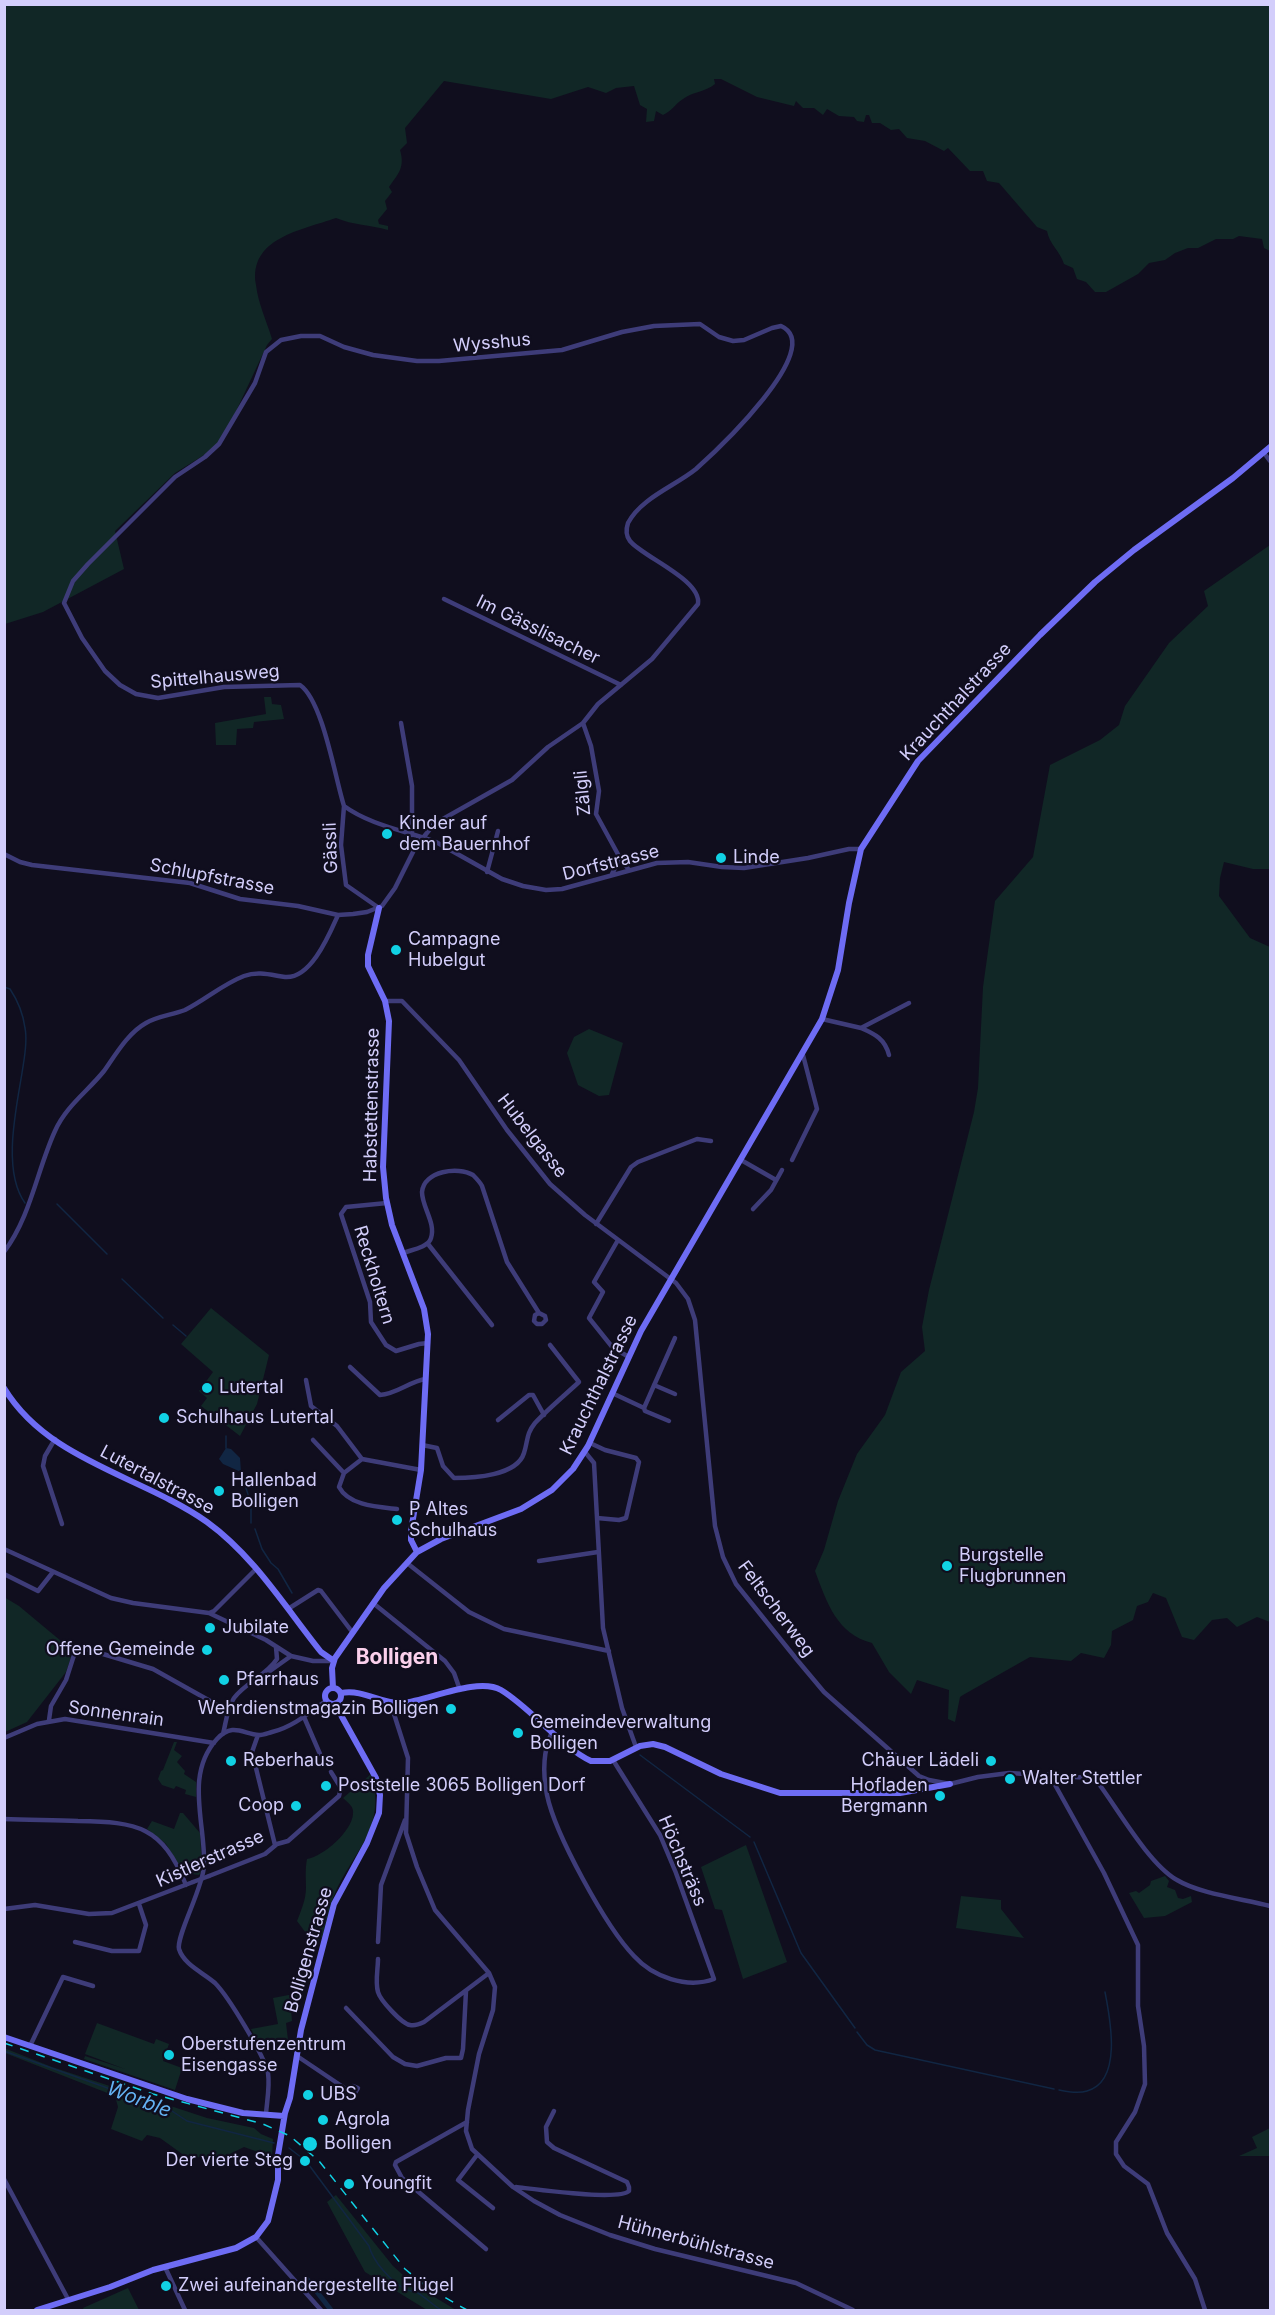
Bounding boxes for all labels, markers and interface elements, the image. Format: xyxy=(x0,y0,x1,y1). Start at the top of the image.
street label: Wysshus xyxy=(452,329,532,357)
street label: Im Gässlisacher xyxy=(473,591,603,669)
street label: Krauchthalstrasse xyxy=(896,639,1016,765)
street label: Spittelhausweg xyxy=(149,661,281,693)
street label: Zälgli xyxy=(570,769,596,817)
place label: Kinder auf dem Bauernhof xyxy=(399,813,530,856)
street label: Gässli xyxy=(319,822,343,874)
marker: Kinder auf dem Bauernhof xyxy=(380,827,394,841)
street label: Dorfstrasse xyxy=(560,841,662,885)
place label: Linde xyxy=(733,847,780,869)
marker: Linde xyxy=(714,851,728,865)
street label: Schlupfstrasse xyxy=(148,854,276,900)
place label: Campagne Hubelgut xyxy=(408,929,500,972)
marker: Campagne Hubelgut xyxy=(389,943,403,957)
street label: Habstettenstrasse xyxy=(360,1028,384,1182)
street label: Hubelgasse xyxy=(493,1090,571,1182)
street label: Reckholtern xyxy=(349,1223,399,1327)
street label: Krauchthalstrasse xyxy=(556,1311,642,1459)
place label: Lutertal xyxy=(219,1377,284,1399)
marker: Lutertal xyxy=(200,1381,214,1395)
place label: Schulhaus Lutertal xyxy=(176,1407,334,1429)
marker: Schulhaus Lutertal xyxy=(157,1411,171,1425)
street label: Lutertalstrasse xyxy=(96,1441,218,1519)
place label: Hallenbad Bolligen xyxy=(231,1470,317,1512)
marker: Hallenbad Bolligen xyxy=(212,1484,226,1498)
place label: P Altes Schulhaus xyxy=(409,1499,497,1541)
marker: P Altes Schulhaus xyxy=(390,1513,404,1527)
place label: Burgstelle Flugbrunnen xyxy=(959,1545,1067,1588)
street label: Feltscherweg xyxy=(733,1557,819,1661)
marker: Burgstelle Flugbrunnen xyxy=(940,1559,954,1573)
place label: Jubilate xyxy=(222,1617,289,1639)
marker: Jubilate xyxy=(203,1621,217,1635)
place label: Offene Gemeinde xyxy=(46,1639,195,1661)
marker: Offene Gemeinde xyxy=(200,1643,214,1657)
district label: Bolligen xyxy=(356,1645,438,1671)
place label: Pfarrhaus xyxy=(236,1669,319,1691)
marker: Pfarrhaus xyxy=(217,1673,231,1687)
street label: Sonnenrain xyxy=(67,1697,165,1731)
place label: Wehrdienstmagazin Bolligen xyxy=(198,1698,439,1720)
marker: Wehrdienstmagazin Bolligen xyxy=(444,1702,458,1716)
place label: Gemeindeverwaltung Bolligen xyxy=(530,1712,711,1754)
marker: Gemeindeverwaltung Bolligen xyxy=(511,1726,525,1740)
place label: Reberhaus xyxy=(243,1750,334,1772)
place label: Chäuer Lädeli xyxy=(862,1750,979,1772)
marker: Reberhaus xyxy=(224,1754,238,1768)
marker: Chäuer Lädeli xyxy=(984,1754,998,1768)
place label: Walter Stettler xyxy=(1022,1768,1142,1790)
marker: Walter Stettler xyxy=(1003,1772,1017,1786)
place label: Poststelle 3065 Bolligen Dorf xyxy=(338,1775,585,1797)
place label: Hofladen Bergmann xyxy=(841,1775,928,1818)
marker: Poststelle 3065 Bolligen Dorf xyxy=(319,1779,333,1793)
marker: Hofladen Bergmann xyxy=(933,1789,947,1803)
place label: Coop xyxy=(238,1795,284,1817)
marker: Coop xyxy=(289,1799,303,1813)
street label: Höchsträss xyxy=(653,1812,711,1910)
street label: Kistlerstrasse xyxy=(153,1826,267,1892)
street label: Bolligenstrasse xyxy=(281,1885,337,2015)
place label: Oberstufenzentrum Eisengasse xyxy=(181,2034,346,2076)
marker: Oberstufenzentrum Eisengasse xyxy=(162,2048,176,2062)
water label: Worble xyxy=(103,2077,175,2123)
place label: UBS xyxy=(320,2084,357,2106)
marker: UBS xyxy=(301,2088,315,2102)
place label: Agrola xyxy=(335,2109,390,2131)
marker: Agrola xyxy=(316,2113,330,2127)
place label: Bolligen xyxy=(324,2133,392,2155)
marker: Bolligen xyxy=(301,2135,319,2153)
place label: Der vierte Steg xyxy=(166,2150,293,2172)
marker: Der vierte Steg xyxy=(298,2154,312,2168)
place label: Youngfit xyxy=(361,2173,432,2195)
marker: Youngfit xyxy=(342,2177,356,2191)
street label: Hühnerbühlstrasse xyxy=(615,2212,777,2274)
place label: Zwei aufeinandergestellte Flügel xyxy=(178,2275,454,2297)
marker: Zwei aufeinandergestellte Flügel xyxy=(159,2279,173,2293)

